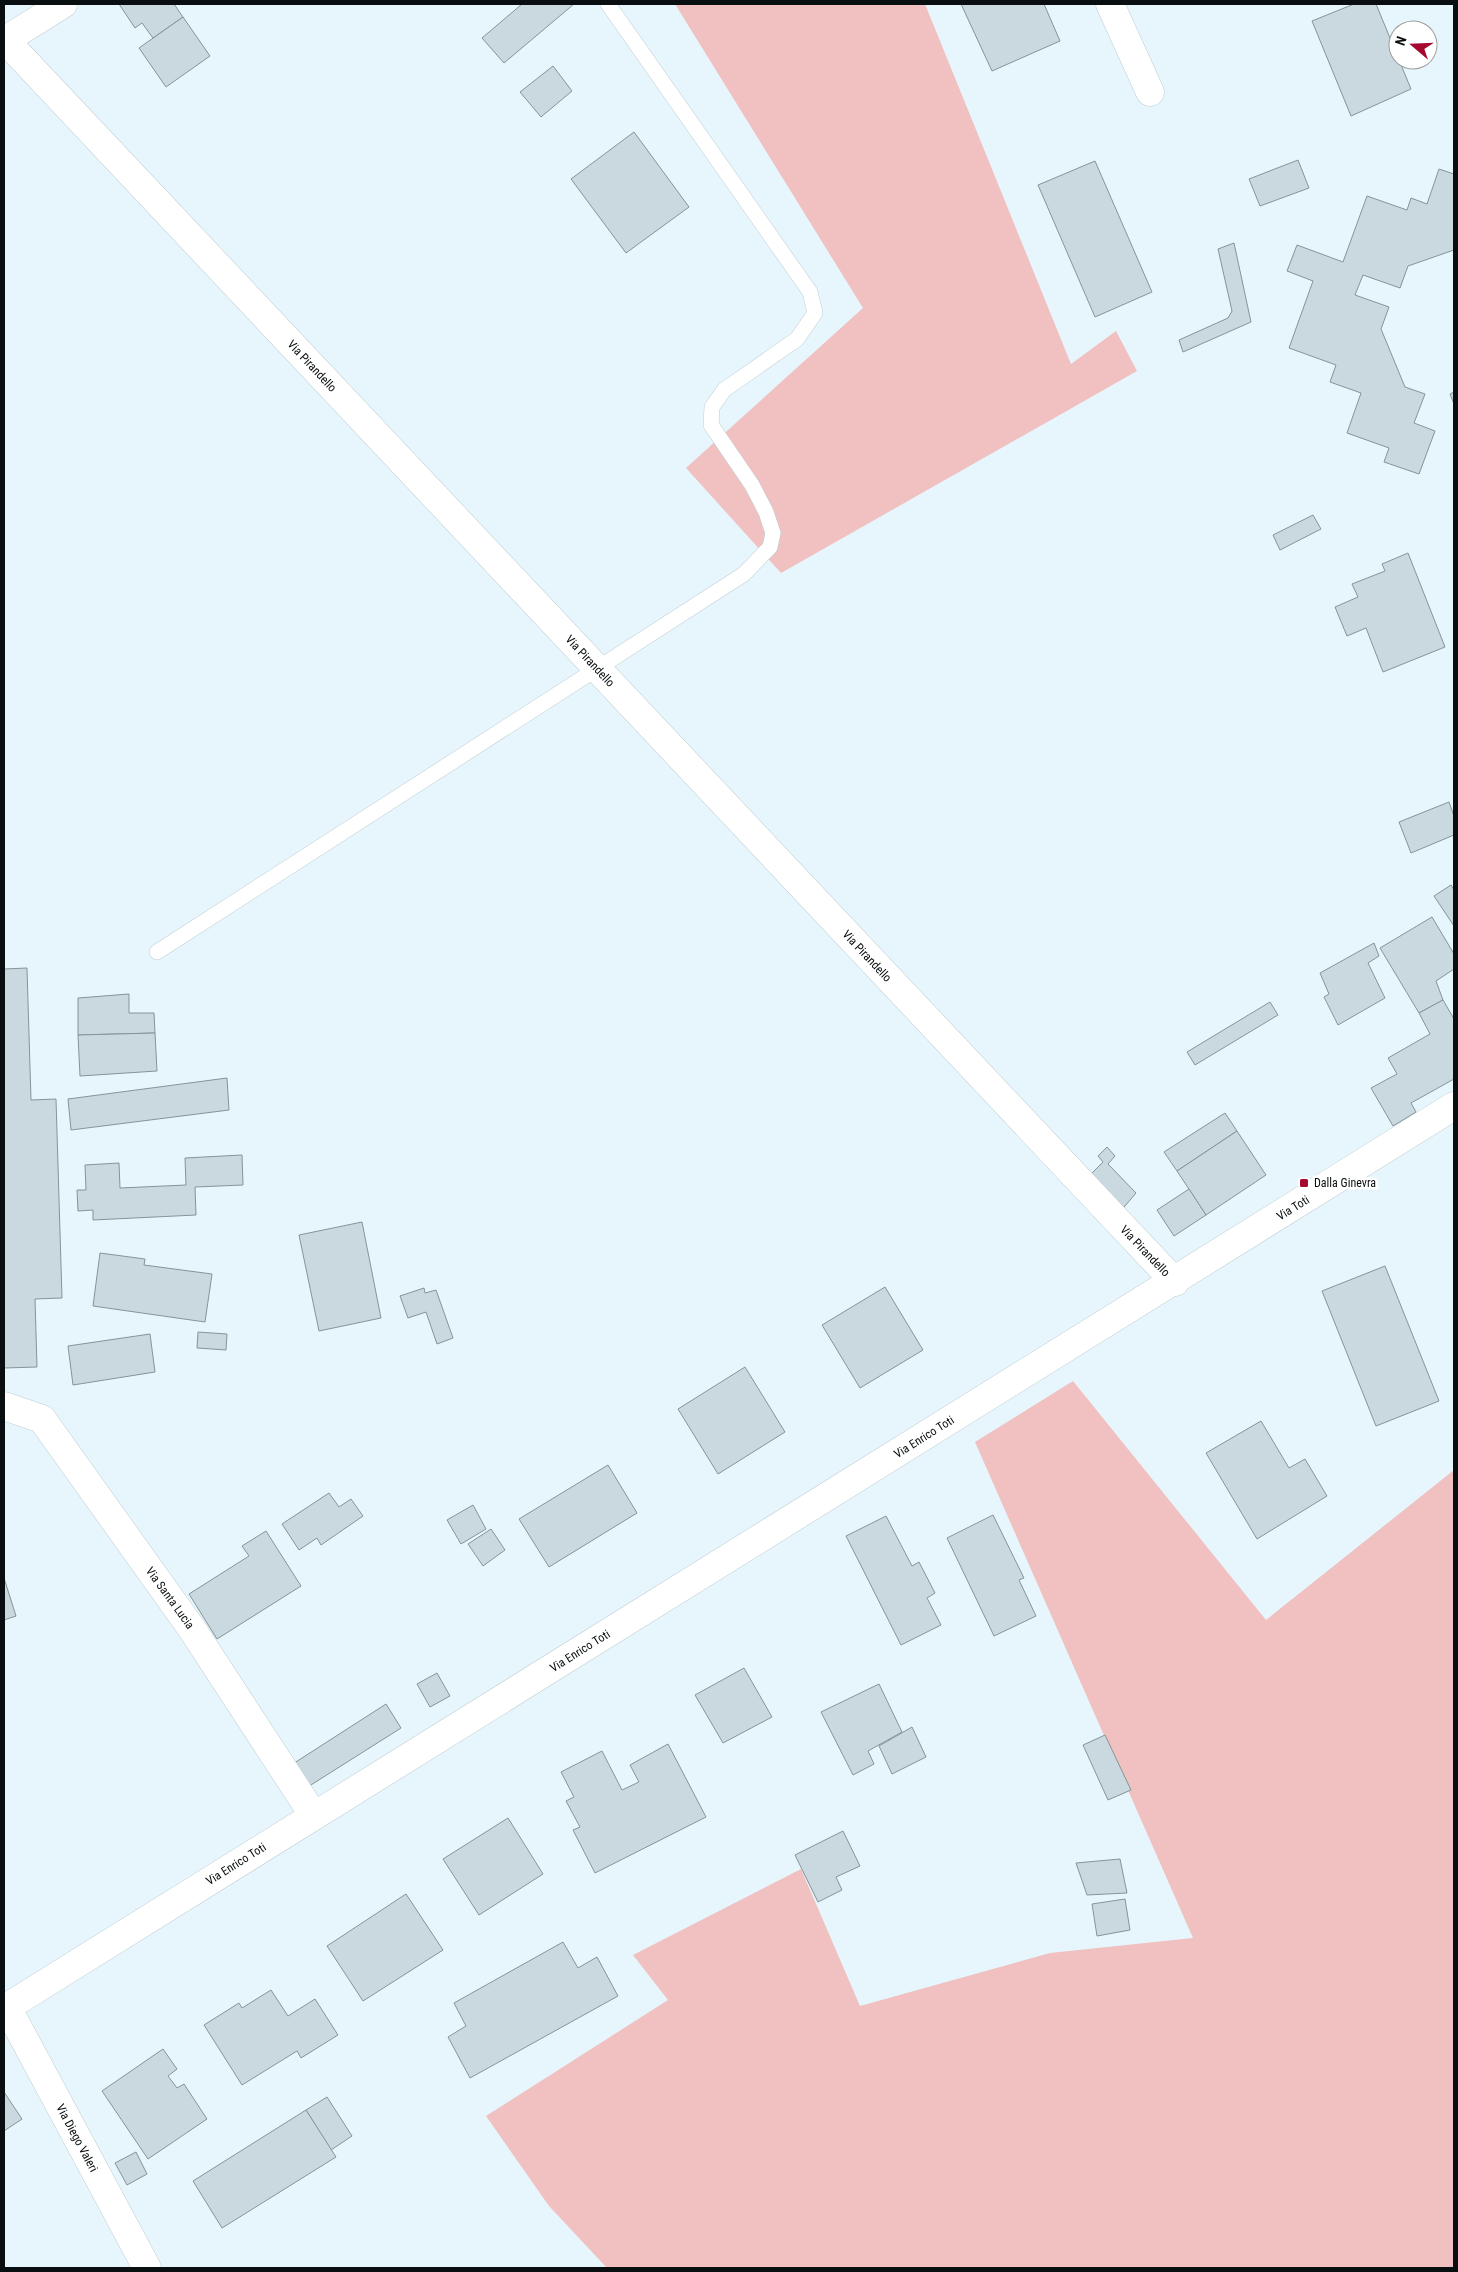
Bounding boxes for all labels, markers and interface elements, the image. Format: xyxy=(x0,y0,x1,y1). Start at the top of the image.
north arrow xyxy=(1388,20,1438,70)
text: N xyxy=(1392,34,1410,47)
street label: Via Pirandello xyxy=(285,337,339,395)
street label: Via Pirandello xyxy=(563,632,617,690)
street label: Via Pirandello xyxy=(840,927,894,985)
place label: Dalla Ginevra xyxy=(1314,1176,1376,1190)
marker: Dalla Ginevra xyxy=(1298,1177,1310,1189)
street label: Via Toti xyxy=(1274,1193,1312,1223)
street label: Via Pirandello xyxy=(1117,1223,1173,1279)
street label: Via Enrico Toti xyxy=(891,1413,957,1461)
street label: Via Santa Lucia xyxy=(143,1564,197,1632)
street label: Via Enrico Toti xyxy=(547,1627,613,1675)
street label: Via Enrico Toti xyxy=(203,1840,269,1888)
street label: Via Diego Valeri xyxy=(53,2102,101,2174)

